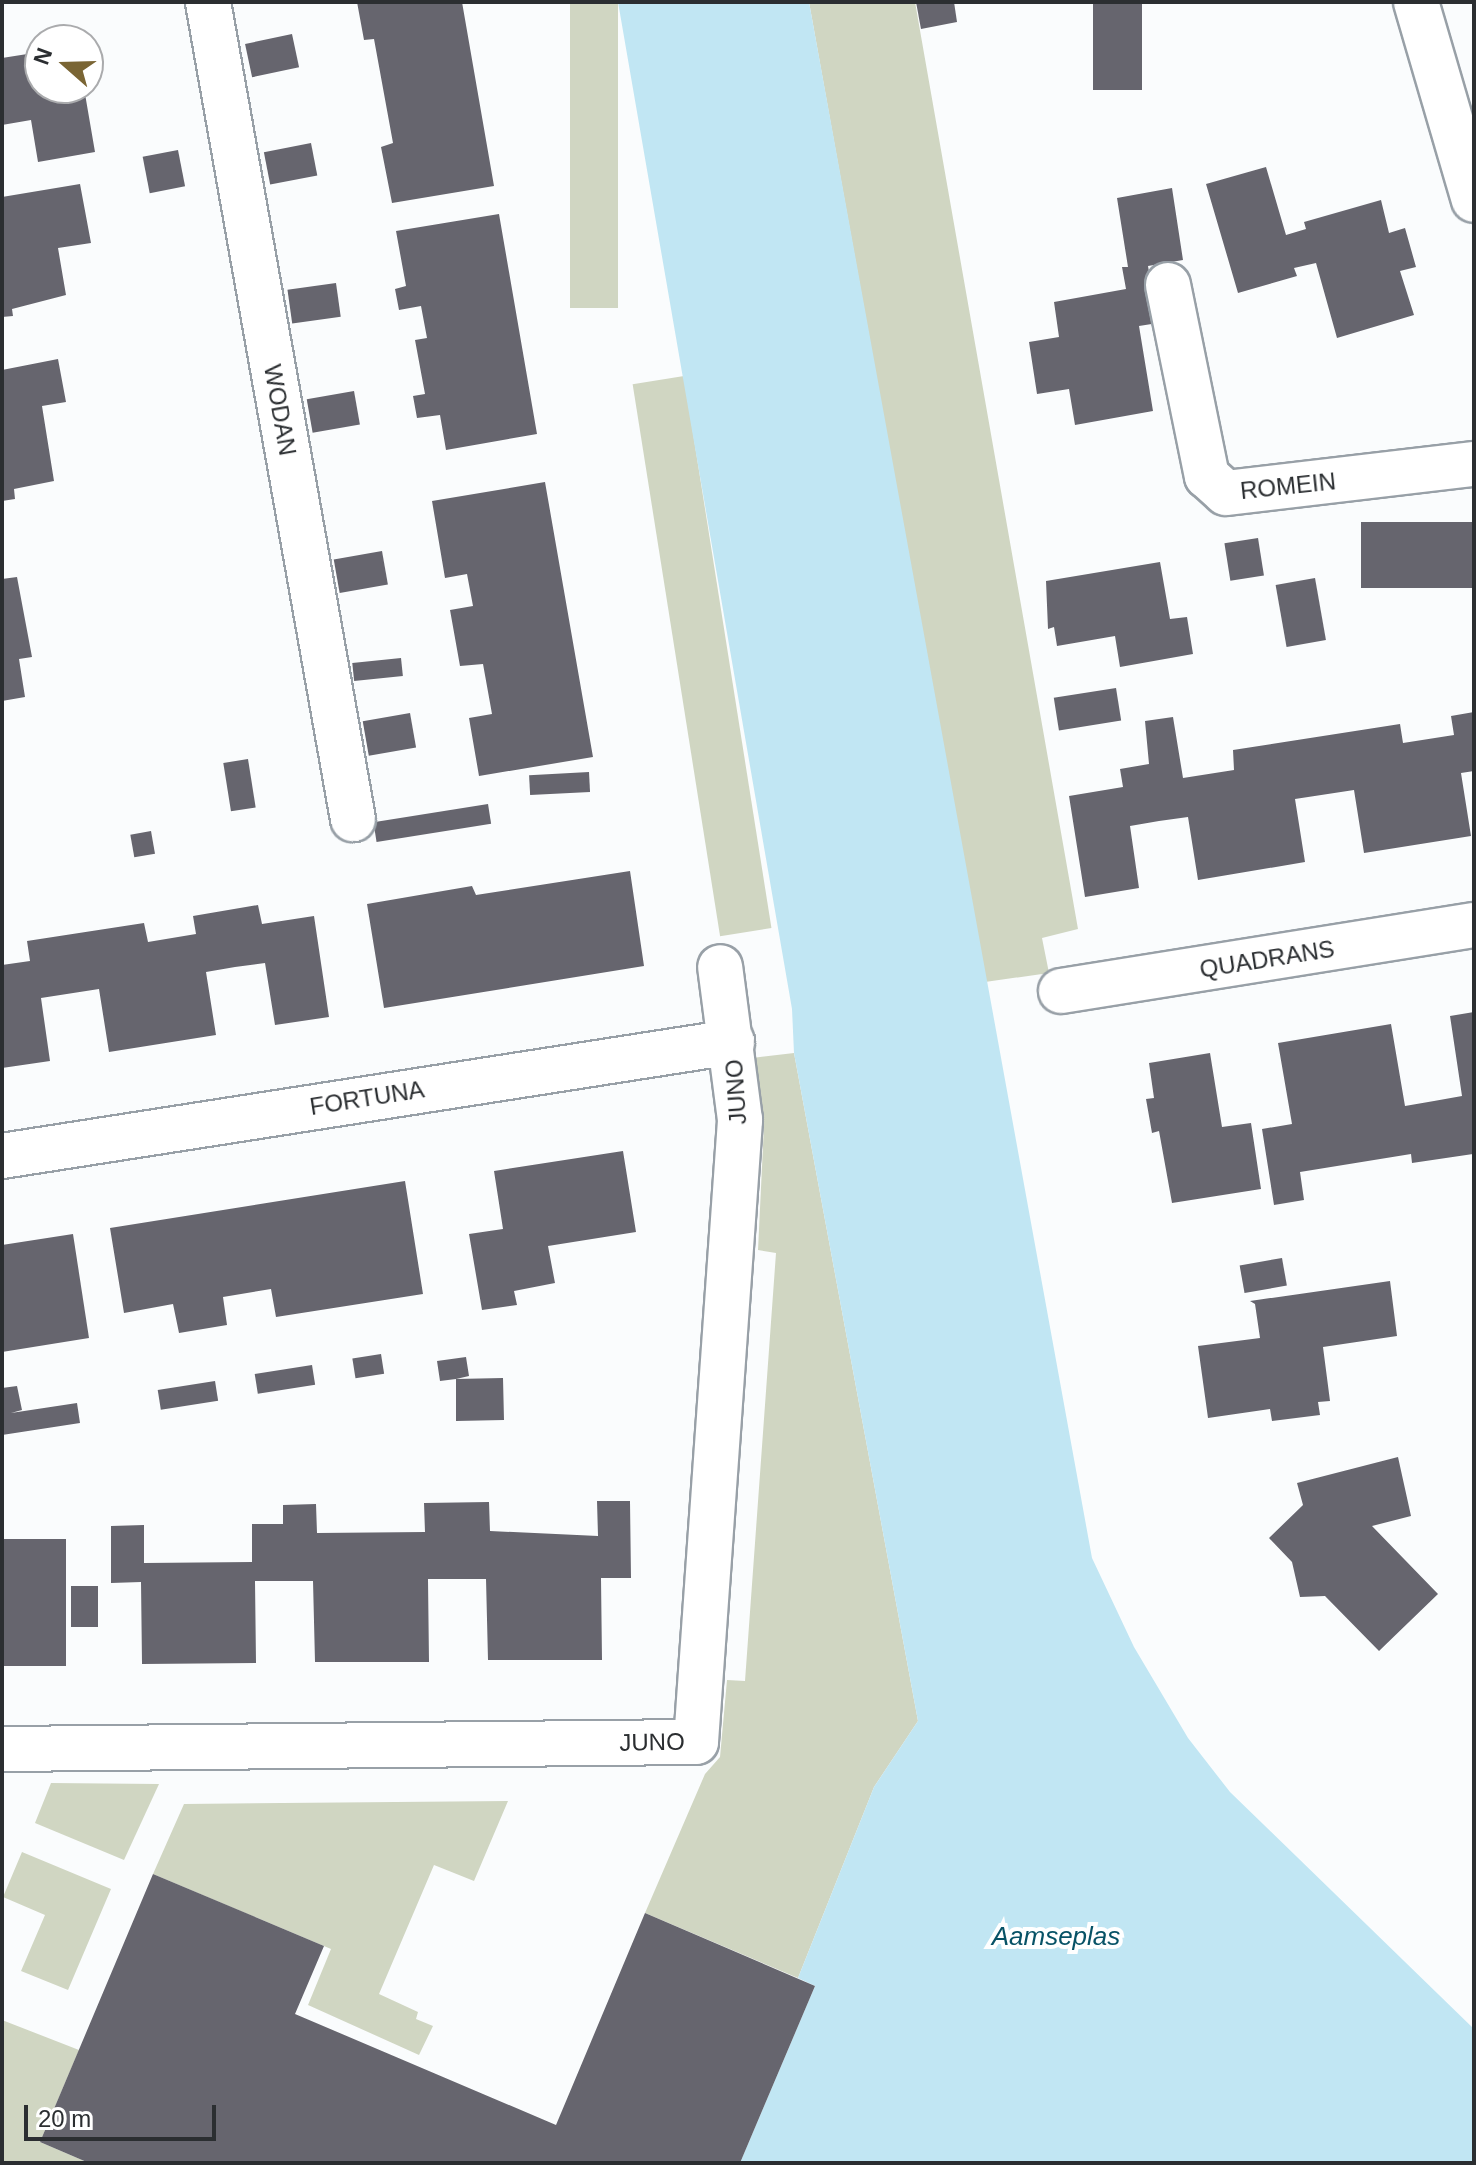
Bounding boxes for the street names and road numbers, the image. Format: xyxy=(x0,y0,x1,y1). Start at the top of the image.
street label: WODAN xyxy=(258,362,302,458)
street label: ROMEIN xyxy=(1239,467,1337,505)
street label: QUADRANS xyxy=(1198,934,1336,984)
street label: JUNO xyxy=(719,1058,753,1126)
street label: FORTUNA xyxy=(308,1075,426,1121)
street label: JUNO xyxy=(619,1727,685,1757)

